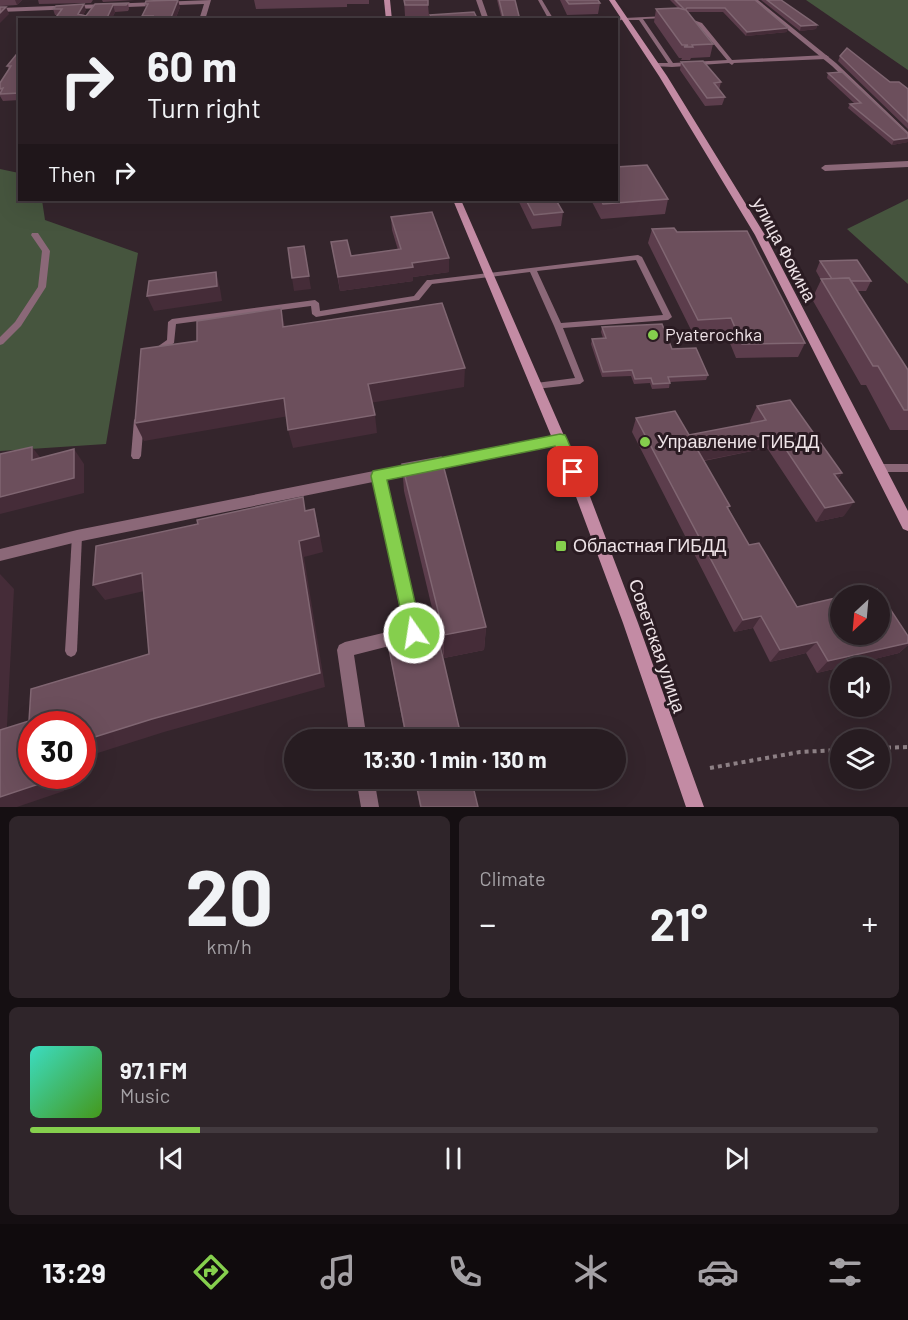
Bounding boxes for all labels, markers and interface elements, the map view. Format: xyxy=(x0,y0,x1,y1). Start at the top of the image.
text: 60 m xyxy=(147,40,237,90)
icon: right xyxy=(48,42,126,120)
text: Turn right xyxy=(147,91,261,123)
icon: right xyxy=(108,156,141,189)
text: Then xyxy=(48,160,96,186)
street label: улица Фокина xyxy=(748,194,822,306)
place label: Pyaterochka xyxy=(665,323,762,345)
marker: Pyaterochka xyxy=(646,328,660,342)
place label: Управление ГИБДД xyxy=(657,430,820,452)
marker: Управление ГИБДД xyxy=(638,435,652,449)
pin xyxy=(547,446,598,497)
icon: arrive xyxy=(556,455,589,488)
place label: Областная ГИБДД xyxy=(573,534,726,556)
marker: Областная ГИБДД xyxy=(554,539,568,553)
street label: Советская улица xyxy=(625,576,691,716)
north arrow xyxy=(830,585,890,645)
map controls xyxy=(830,585,890,789)
position arrow xyxy=(382,601,446,665)
button: sound xyxy=(830,657,890,717)
speed limit sign: 30 xyxy=(18,711,96,789)
button: layers xyxy=(830,729,890,789)
text: 13:30 · 1 min · 130 m xyxy=(363,746,547,772)
text: 20 xyxy=(185,848,273,942)
text: Climate xyxy=(480,866,546,890)
text: 21° xyxy=(650,896,708,950)
text: − xyxy=(480,903,496,943)
text: + xyxy=(862,903,878,943)
text: km/h xyxy=(207,934,252,958)
text: 97.1 FM xyxy=(120,1057,187,1083)
text: Music xyxy=(120,1083,170,1107)
icon: previous xyxy=(155,1142,188,1175)
icon: pause xyxy=(437,1142,470,1175)
icon: next xyxy=(720,1142,753,1175)
icon: directions xyxy=(190,1251,232,1293)
icon: music xyxy=(317,1251,359,1293)
icon: phone xyxy=(444,1251,486,1293)
icon: climate xyxy=(570,1251,612,1293)
icon: car xyxy=(697,1251,739,1293)
icon: filters xyxy=(824,1251,866,1293)
text: 13:29 xyxy=(42,1256,106,1288)

